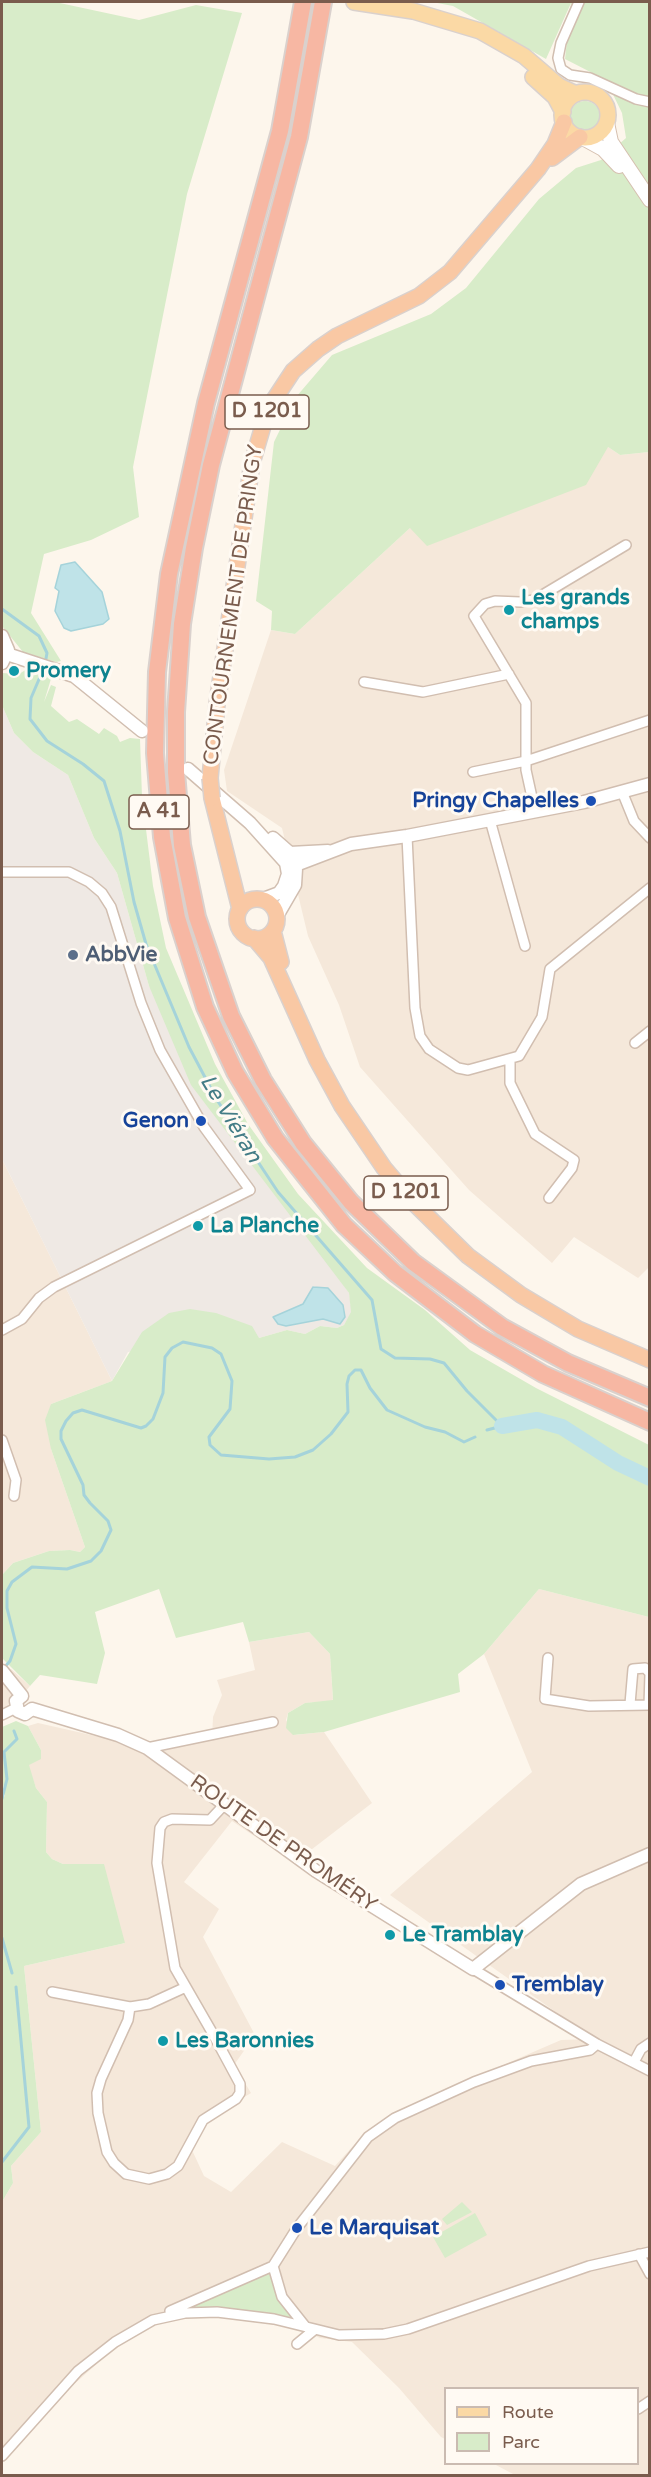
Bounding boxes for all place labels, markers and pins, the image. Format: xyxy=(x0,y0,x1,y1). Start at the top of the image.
place label: Les grands champs xyxy=(521,585,630,635)
marker: Les grands champs xyxy=(502,603,516,617)
place label: Promery xyxy=(26,658,111,684)
marker: Promery xyxy=(7,664,21,678)
place label: Pringy Chapelles xyxy=(412,788,579,814)
marker: Pringy Chapelles xyxy=(584,794,598,808)
place label: AbbVie xyxy=(85,942,157,968)
marker: AbbVie xyxy=(66,948,80,962)
place label: Genon xyxy=(123,1108,189,1134)
marker: Genon xyxy=(194,1114,208,1128)
place label: La Planche xyxy=(210,1213,319,1239)
marker: La Planche xyxy=(191,1219,205,1233)
place label: Le Tramblay xyxy=(402,1922,523,1948)
marker: Le Tramblay xyxy=(383,1928,397,1942)
place label: Tremblay xyxy=(512,1972,604,1998)
marker: Tremblay xyxy=(493,1978,507,1992)
place label: Les Baronnies xyxy=(175,2028,314,2054)
marker: Les Baronnies xyxy=(156,2034,170,2048)
place label: Le Marquisat xyxy=(309,2215,439,2241)
marker: Le Marquisat xyxy=(290,2221,304,2235)

